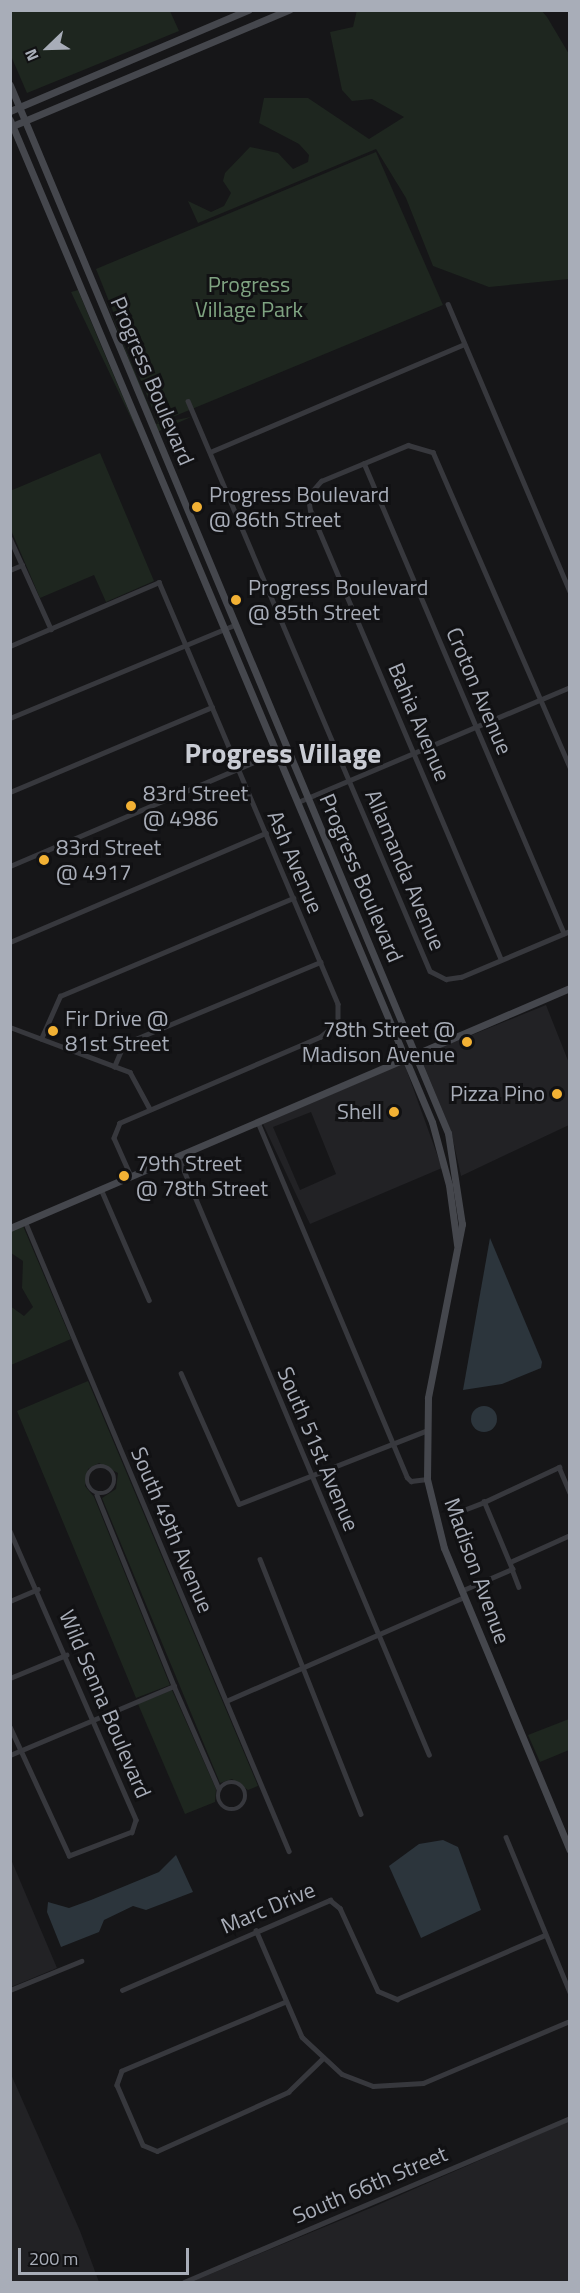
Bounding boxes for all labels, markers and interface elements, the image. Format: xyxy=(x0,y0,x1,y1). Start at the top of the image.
north arrow xyxy=(18,18,78,78)
text: N xyxy=(18,45,45,65)
park label: Progress Village Park xyxy=(195,271,303,322)
street label: Progress Boulevard xyxy=(105,293,199,469)
place label: Progress Boulevard @ 86th Street xyxy=(209,481,389,532)
marker: Progress Boulevard @ 86th Street xyxy=(190,500,204,514)
place label: Progress Boulevard @ 85th Street xyxy=(248,574,428,626)
marker: Progress Boulevard @ 85th Street xyxy=(229,593,243,607)
street label: Croton Avenue xyxy=(440,623,518,759)
street label: Bahia Avenue xyxy=(382,659,456,785)
district label: Progress Village xyxy=(185,736,381,770)
place label: 83rd Street @ 4986 xyxy=(143,780,248,831)
street label: Allamanda Avenue xyxy=(359,786,451,954)
street label: Progress Boulevard xyxy=(314,790,408,966)
marker: 83rd Street @ 4986 xyxy=(124,799,138,813)
street label: Ash Avenue xyxy=(262,807,328,917)
place label: 83rd Street @ 4917 xyxy=(56,834,161,885)
marker: 83rd Street @ 4917 xyxy=(37,853,51,867)
place label: Fir Drive @ 81st Street xyxy=(65,1005,169,1056)
place label: 78th Street @ Madison Avenue xyxy=(302,1016,455,1068)
marker: Fir Drive @ 81st Street xyxy=(46,1024,60,1038)
marker: 78th Street @ Madison Avenue xyxy=(460,1035,474,1049)
place label: Pizza Pino xyxy=(450,1081,545,1107)
marker: Pizza Pino xyxy=(550,1087,564,1101)
place label: Shell xyxy=(337,1099,382,1125)
marker: Shell xyxy=(387,1105,401,1119)
place label: 79th Street @ 78th Street xyxy=(136,1150,268,1202)
marker: 79th Street @ 78th Street xyxy=(117,1169,131,1183)
street label: South 51st Avenue xyxy=(271,1363,365,1535)
street label: South 49th Avenue xyxy=(125,1443,219,1617)
street label: Madison Avenue xyxy=(438,1494,516,1648)
street label: Wild Senna Boulevard xyxy=(53,1606,157,1802)
street label: Marc Drive xyxy=(217,1876,319,1940)
street label: South 66th Street xyxy=(289,2141,451,2229)
scale bar xyxy=(21,2236,192,2274)
text: 200 m xyxy=(29,2245,78,2272)

